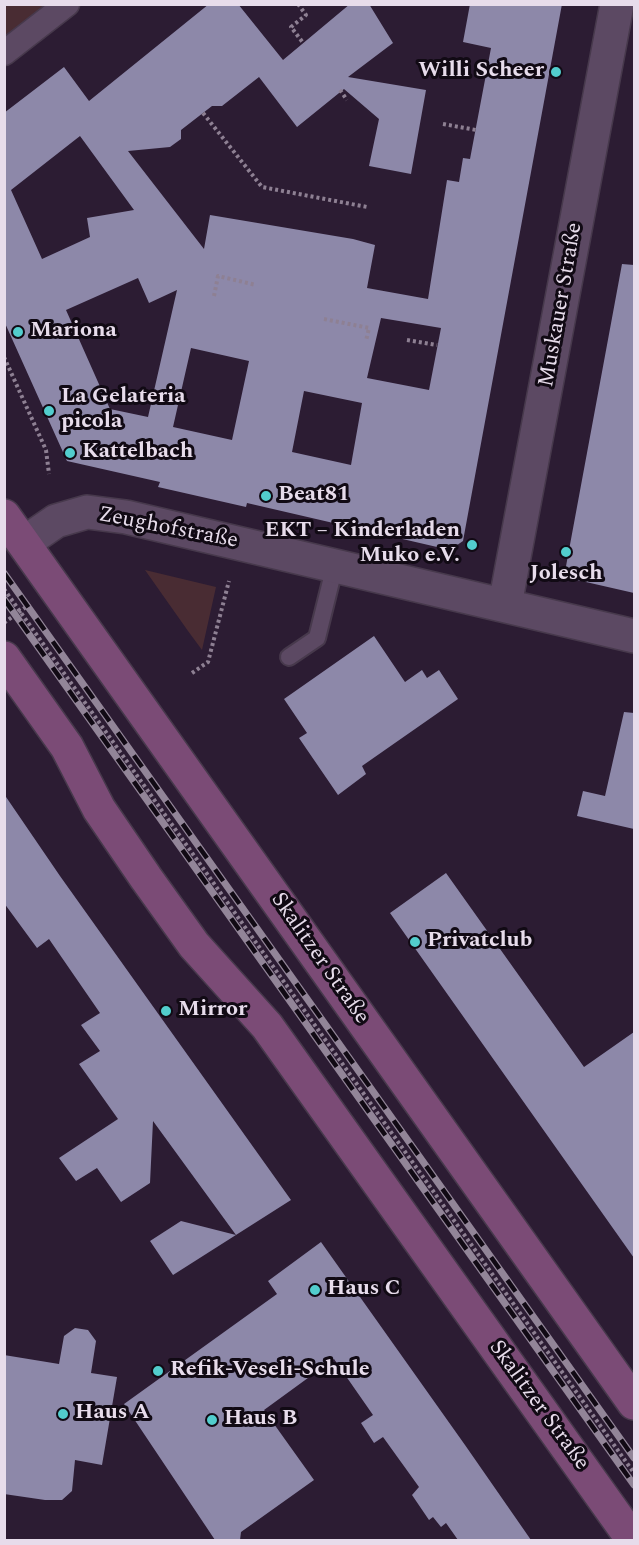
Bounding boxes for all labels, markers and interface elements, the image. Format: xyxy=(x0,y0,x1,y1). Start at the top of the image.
place label: Willi Scheer xyxy=(418,59,544,85)
marker: Willi Scheer xyxy=(549,65,563,79)
street label: Muskauer Straße xyxy=(535,221,589,389)
place label: Mariona xyxy=(30,319,117,345)
marker: Mariona xyxy=(11,325,25,339)
place label: La Gelateria picola xyxy=(61,385,186,436)
marker: La Gelateria picola xyxy=(42,404,56,418)
place label: Kattelbach xyxy=(82,440,193,466)
marker: Kattelbach xyxy=(63,446,77,460)
place label: Beat81 xyxy=(278,483,349,509)
marker: Beat81 xyxy=(259,489,273,503)
street label: Zeughofstraße xyxy=(96,503,240,555)
place label: EKT – Kinderladen Muko e.V. xyxy=(264,519,460,570)
marker: EKT – Kinderladen Muko e.V. xyxy=(465,538,479,552)
marker: Jolesch xyxy=(559,545,573,559)
place label: Jolesch xyxy=(529,562,603,588)
street label: Skalitzer Straße xyxy=(264,888,374,1030)
place label: Privatclub xyxy=(427,929,532,955)
marker: Privatclub xyxy=(408,935,422,949)
place label: Mirror xyxy=(178,998,247,1024)
marker: Mirror xyxy=(159,1004,173,1018)
place label: Haus C xyxy=(327,1277,400,1303)
marker: Haus C xyxy=(308,1283,322,1297)
street label: Skalitzer Straße xyxy=(482,1336,594,1476)
place label: Refik-Veseli-Schule xyxy=(170,1358,370,1384)
marker: Refik-Veseli-Schule xyxy=(151,1364,165,1378)
place label: Haus A xyxy=(75,1401,150,1427)
marker: Haus A xyxy=(56,1407,70,1421)
place label: Haus B xyxy=(224,1407,297,1433)
marker: Haus B xyxy=(205,1413,219,1427)

